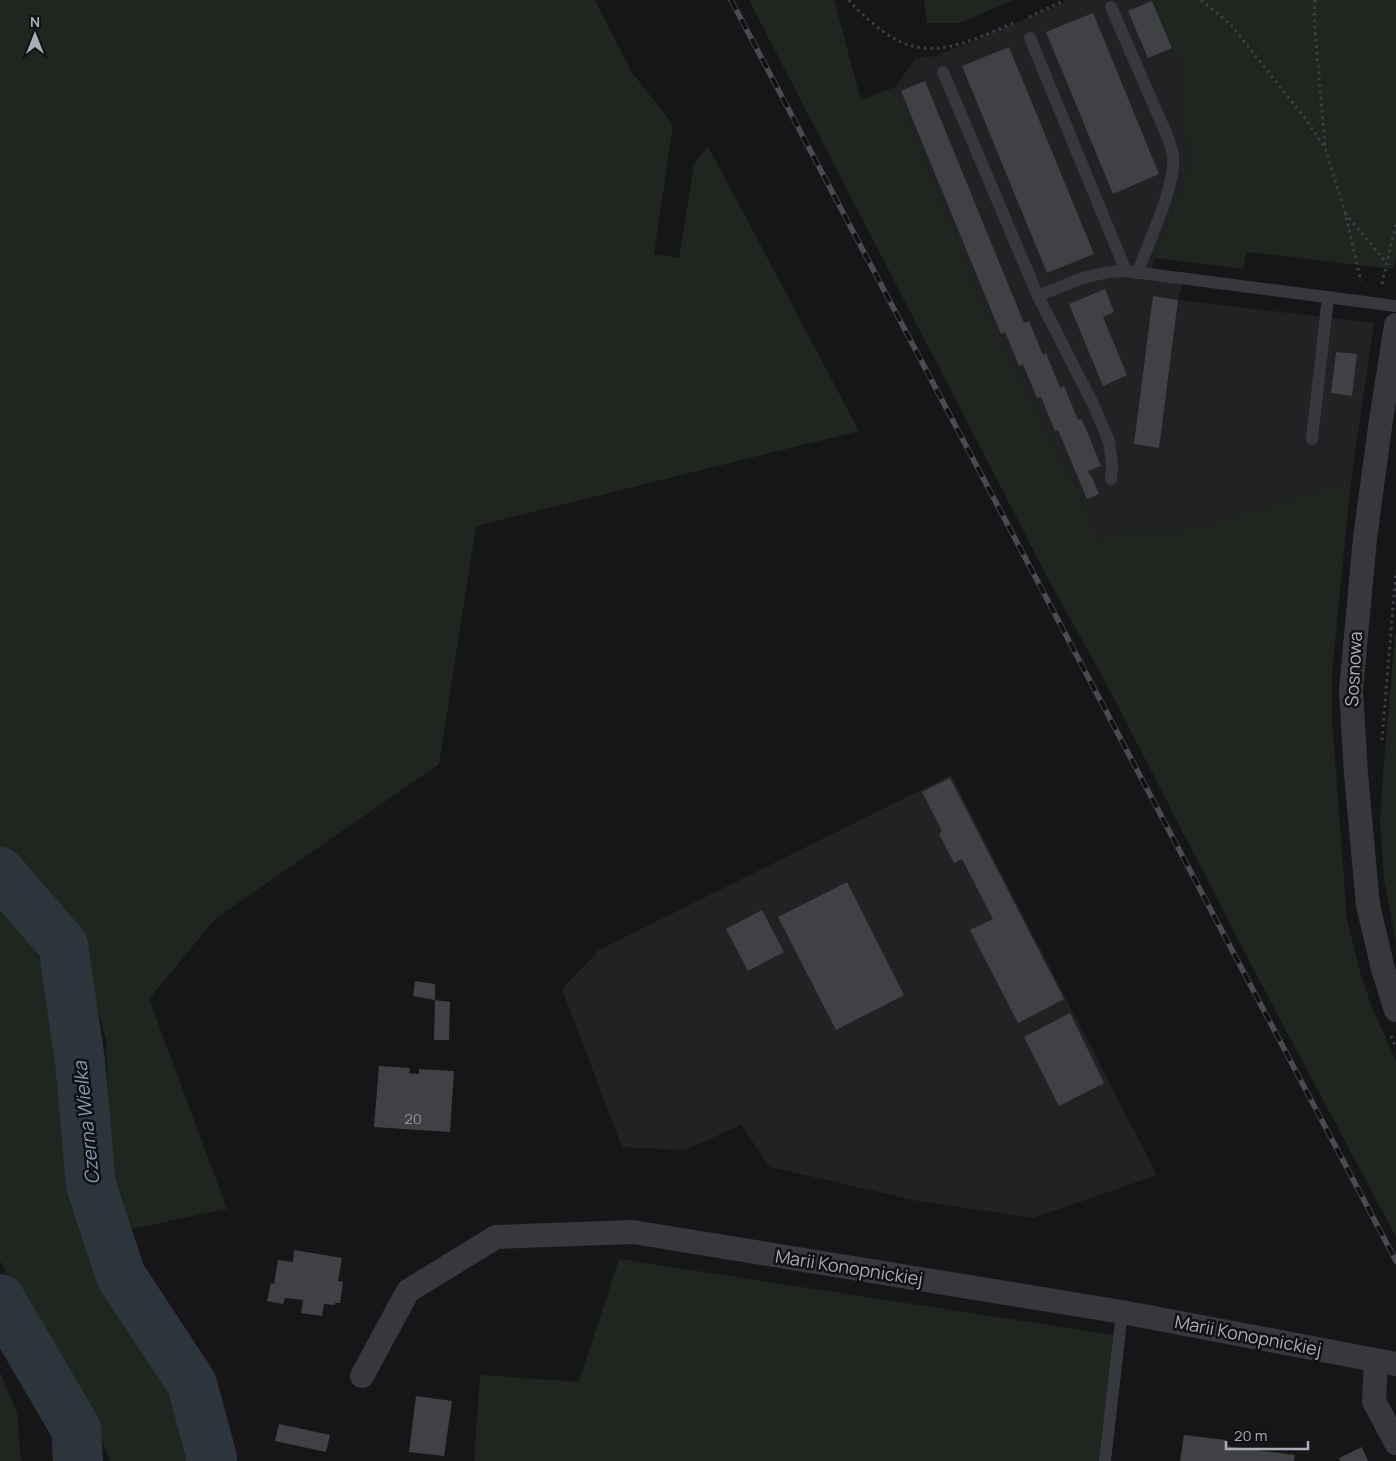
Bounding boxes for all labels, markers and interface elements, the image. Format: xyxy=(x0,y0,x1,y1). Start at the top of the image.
north arrow xyxy=(10,10,60,60)
text: N xyxy=(30,12,40,31)
street label: Sosnowa xyxy=(1339,631,1367,707)
water label: Czerna Wielka xyxy=(66,1059,105,1186)
house number: 20 xyxy=(404,1108,422,1129)
street label: Marii Konopnickiej xyxy=(774,1243,925,1291)
street label: Marii Konopnickiej xyxy=(1173,1309,1324,1361)
scale bar xyxy=(1226,1418,1308,1450)
text: 20 m xyxy=(1234,1425,1267,1446)

